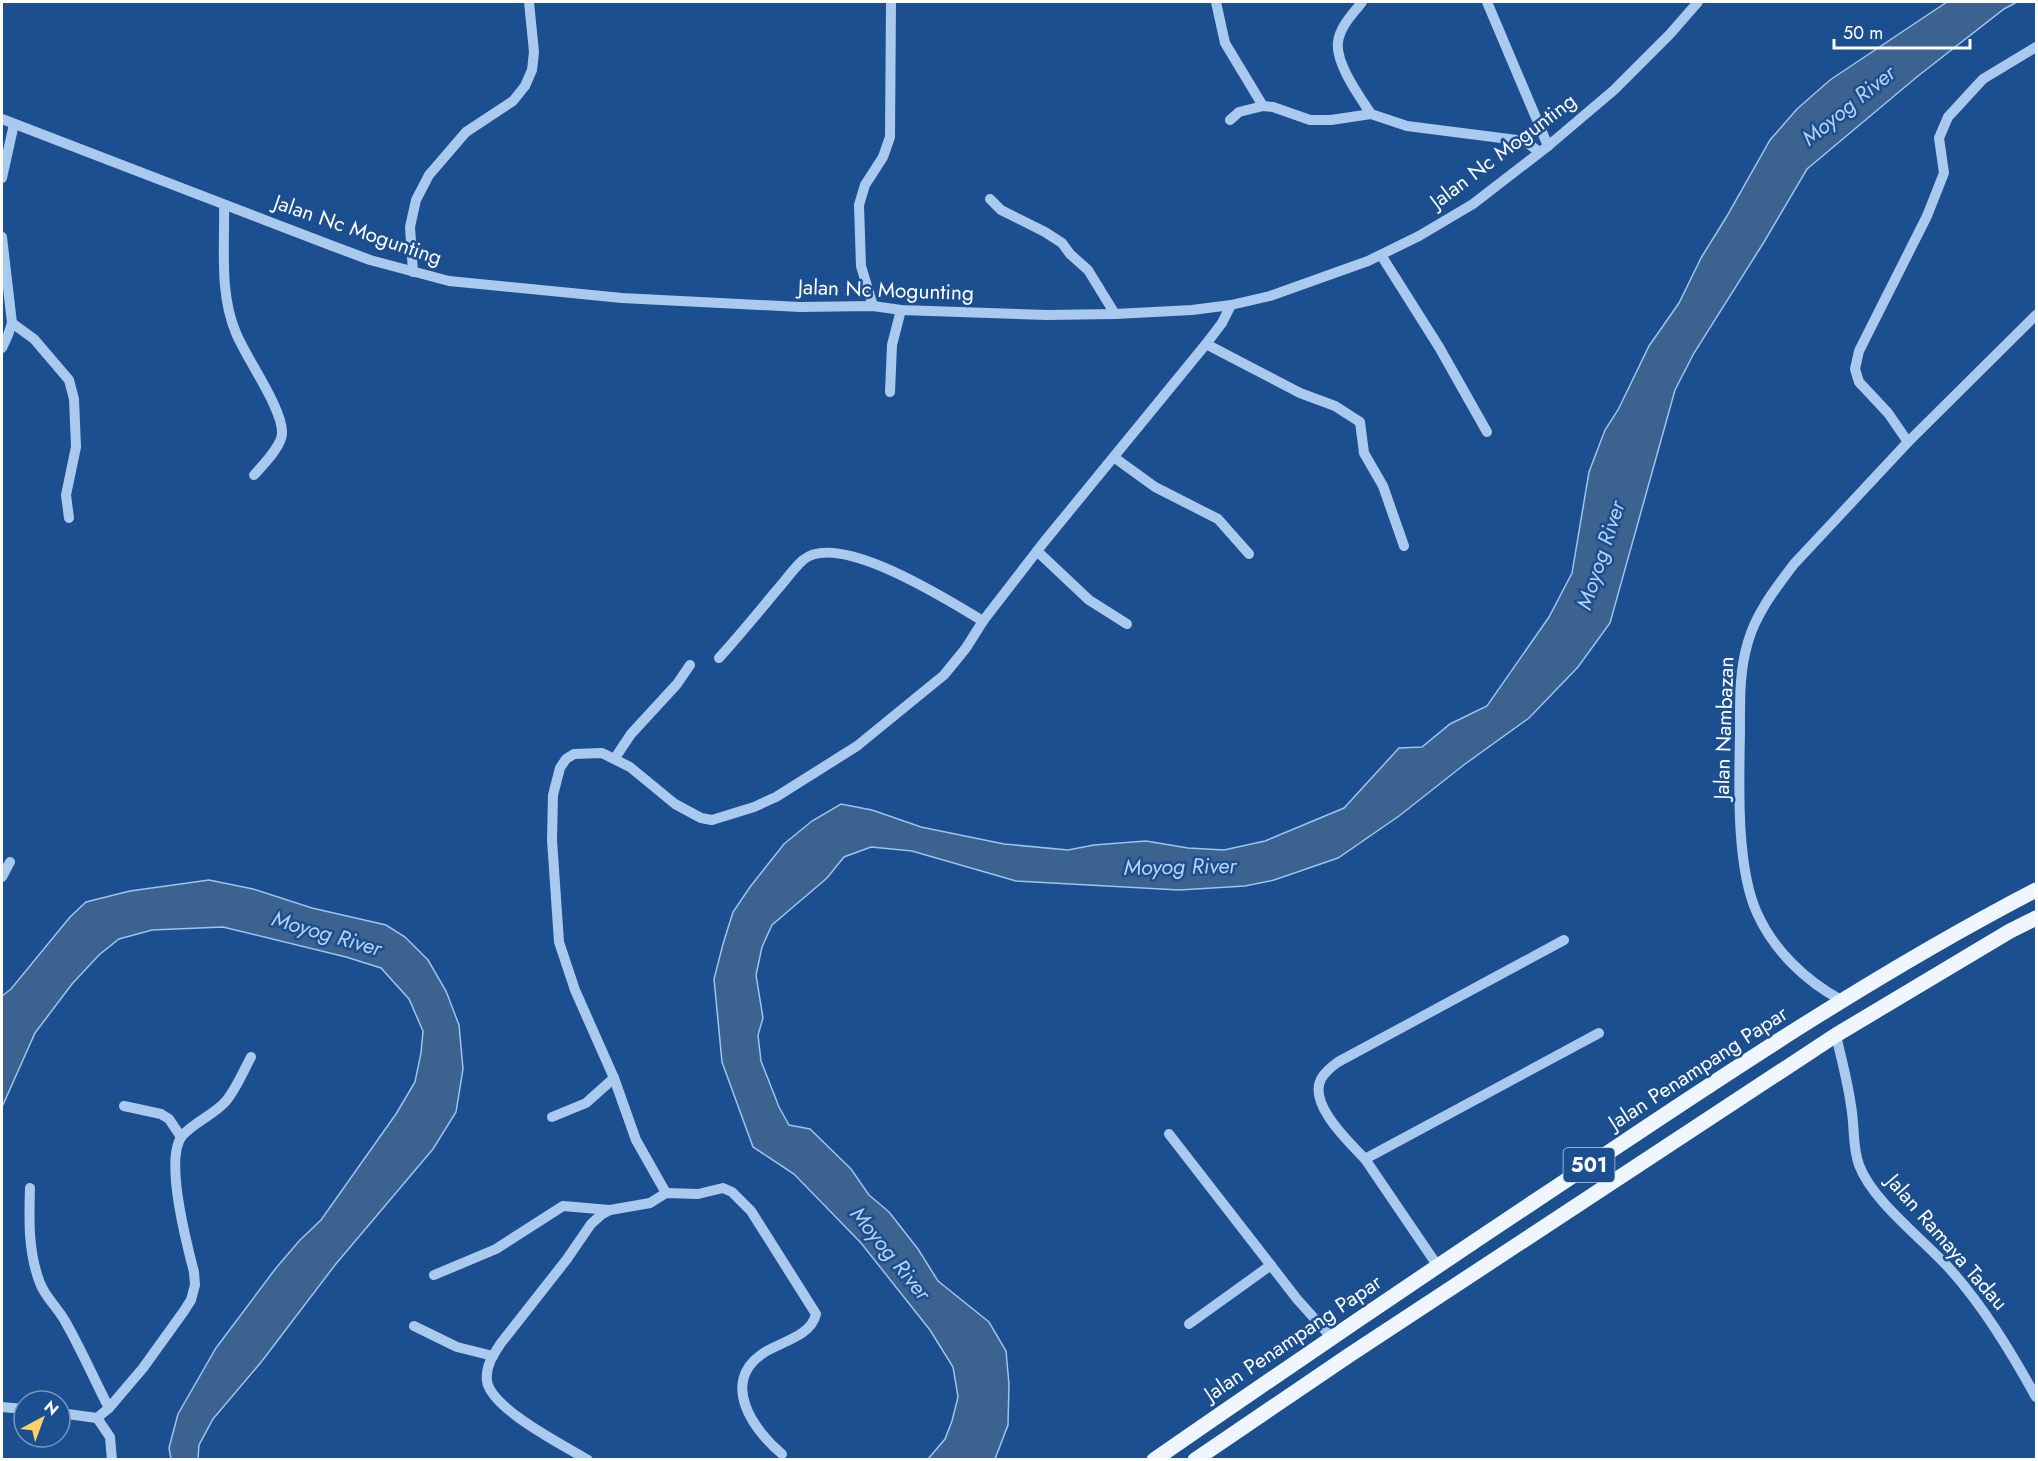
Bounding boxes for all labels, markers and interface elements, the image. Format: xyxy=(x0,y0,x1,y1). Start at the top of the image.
scale bar xyxy=(1834,12,1970,50)
text: 50 m xyxy=(1843,20,1883,46)
water label: Moyog River xyxy=(1794,56,1903,153)
street label: Jalan Nc Mogunting xyxy=(1421,86,1582,218)
street label: Jalan Nc Mogunting xyxy=(267,186,446,273)
street label: Jalan Nc Mogunting xyxy=(795,272,974,308)
water label: Moyog River xyxy=(1567,495,1633,614)
street label: Jalan Nambazan xyxy=(1706,656,1741,803)
water label: Moyog River xyxy=(1123,849,1238,883)
water label: Moyog River xyxy=(268,902,387,964)
street label: Jalan Penampang Papar xyxy=(1600,998,1794,1139)
road number: 501 xyxy=(1564,1148,1614,1182)
street label: Jalan Ramaya Tadau xyxy=(1877,1165,2015,1317)
water label: Moyog River xyxy=(843,1199,940,1308)
street label: Jalan Penampang Papar xyxy=(1196,1267,1388,1410)
north arrow xyxy=(12,1389,72,1449)
text: N xyxy=(39,1395,64,1421)

